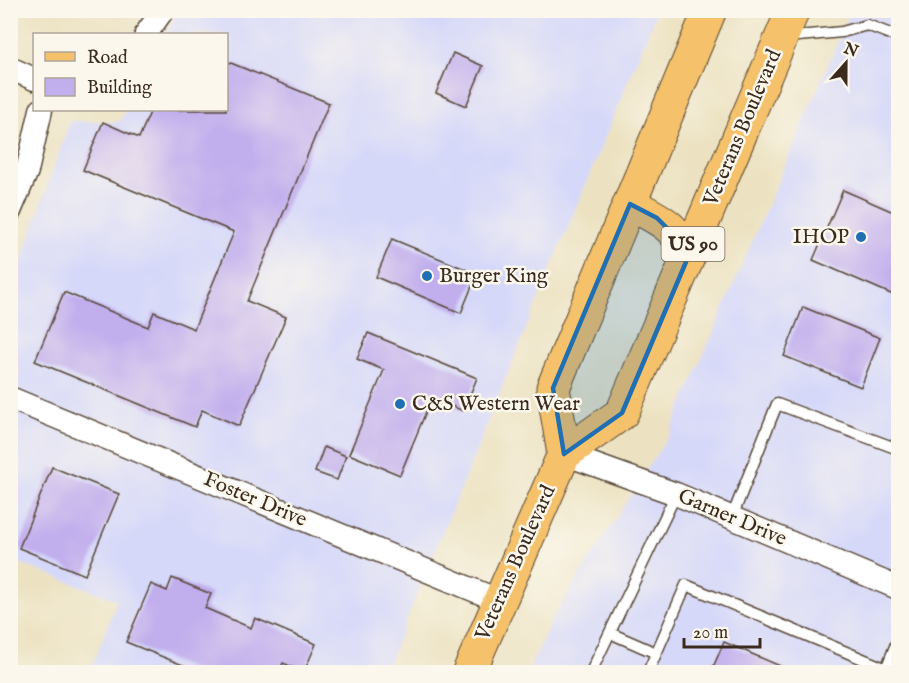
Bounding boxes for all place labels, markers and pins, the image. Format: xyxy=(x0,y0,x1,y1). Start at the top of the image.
place label: IHOP xyxy=(793,224,849,251)
marker: IHOP xyxy=(854,230,868,244)
place label: Burger King xyxy=(439,263,549,290)
marker: Burger King xyxy=(420,269,434,283)
place label: C&S Western Wear xyxy=(412,391,580,418)
marker: C&S Western Wear xyxy=(393,397,407,411)

